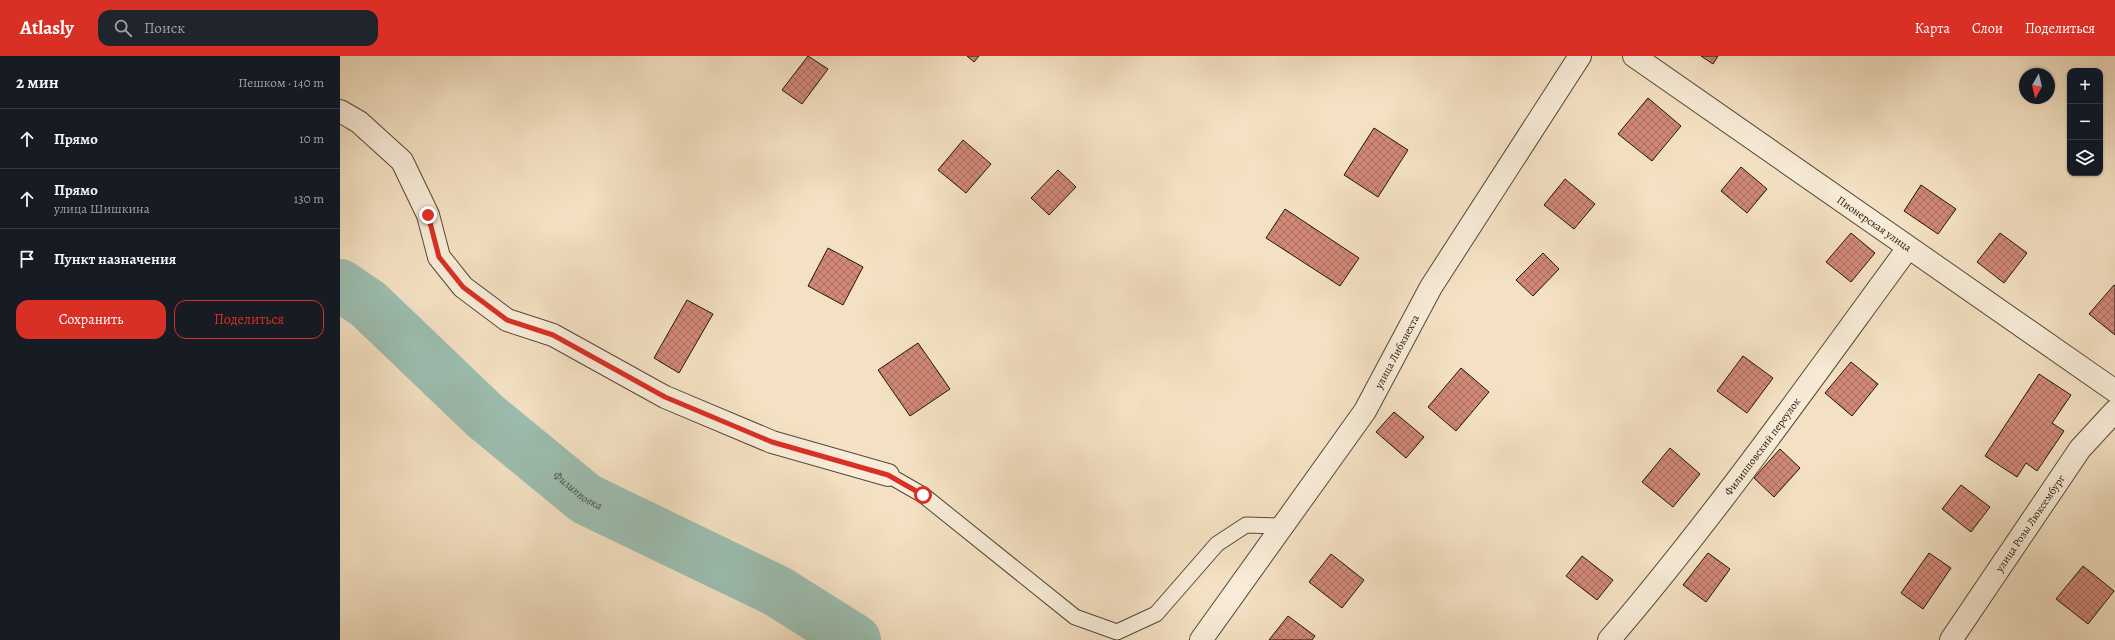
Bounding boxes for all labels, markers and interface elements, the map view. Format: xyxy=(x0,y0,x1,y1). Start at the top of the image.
search box xyxy=(98,10,378,46)
text: Atlasly xyxy=(20,15,74,41)
icon: search xyxy=(112,17,134,39)
text: Поиск xyxy=(144,18,185,38)
text: Карта xyxy=(1915,19,1950,38)
text: Слои xyxy=(1972,19,2003,38)
text: Поделиться xyxy=(2025,19,2095,38)
north arrow xyxy=(2019,68,2055,104)
map controls xyxy=(2067,68,2103,176)
button: + xyxy=(2067,68,2103,104)
text: 2 мин xyxy=(16,71,59,94)
text: Пешком · 140 m xyxy=(238,74,324,91)
button: − xyxy=(2067,104,2103,140)
icon: ahead xyxy=(16,128,38,150)
text: Прямо xyxy=(54,129,98,149)
text: 10 m xyxy=(299,130,324,147)
button: layers xyxy=(2067,140,2103,176)
text: Прямо xyxy=(54,180,98,200)
icon: ahead xyxy=(16,188,38,210)
text: 130 m xyxy=(294,190,324,207)
street label: Пионерская улица xyxy=(1834,192,1916,255)
text: улица Шишкина xyxy=(54,200,150,217)
route end xyxy=(419,206,437,224)
icon: arrive xyxy=(16,248,38,270)
text: Пункт назначения xyxy=(54,249,176,269)
button: Сохранить xyxy=(16,300,166,339)
button: Поделиться xyxy=(174,300,324,339)
street label: улица Либкнехта xyxy=(1370,311,1423,392)
street label: Филипповский переулок xyxy=(1721,394,1804,498)
water label: Филипповка xyxy=(550,467,605,514)
street label: улица Розы Люксембург xyxy=(1991,471,2068,576)
route start xyxy=(914,486,932,504)

